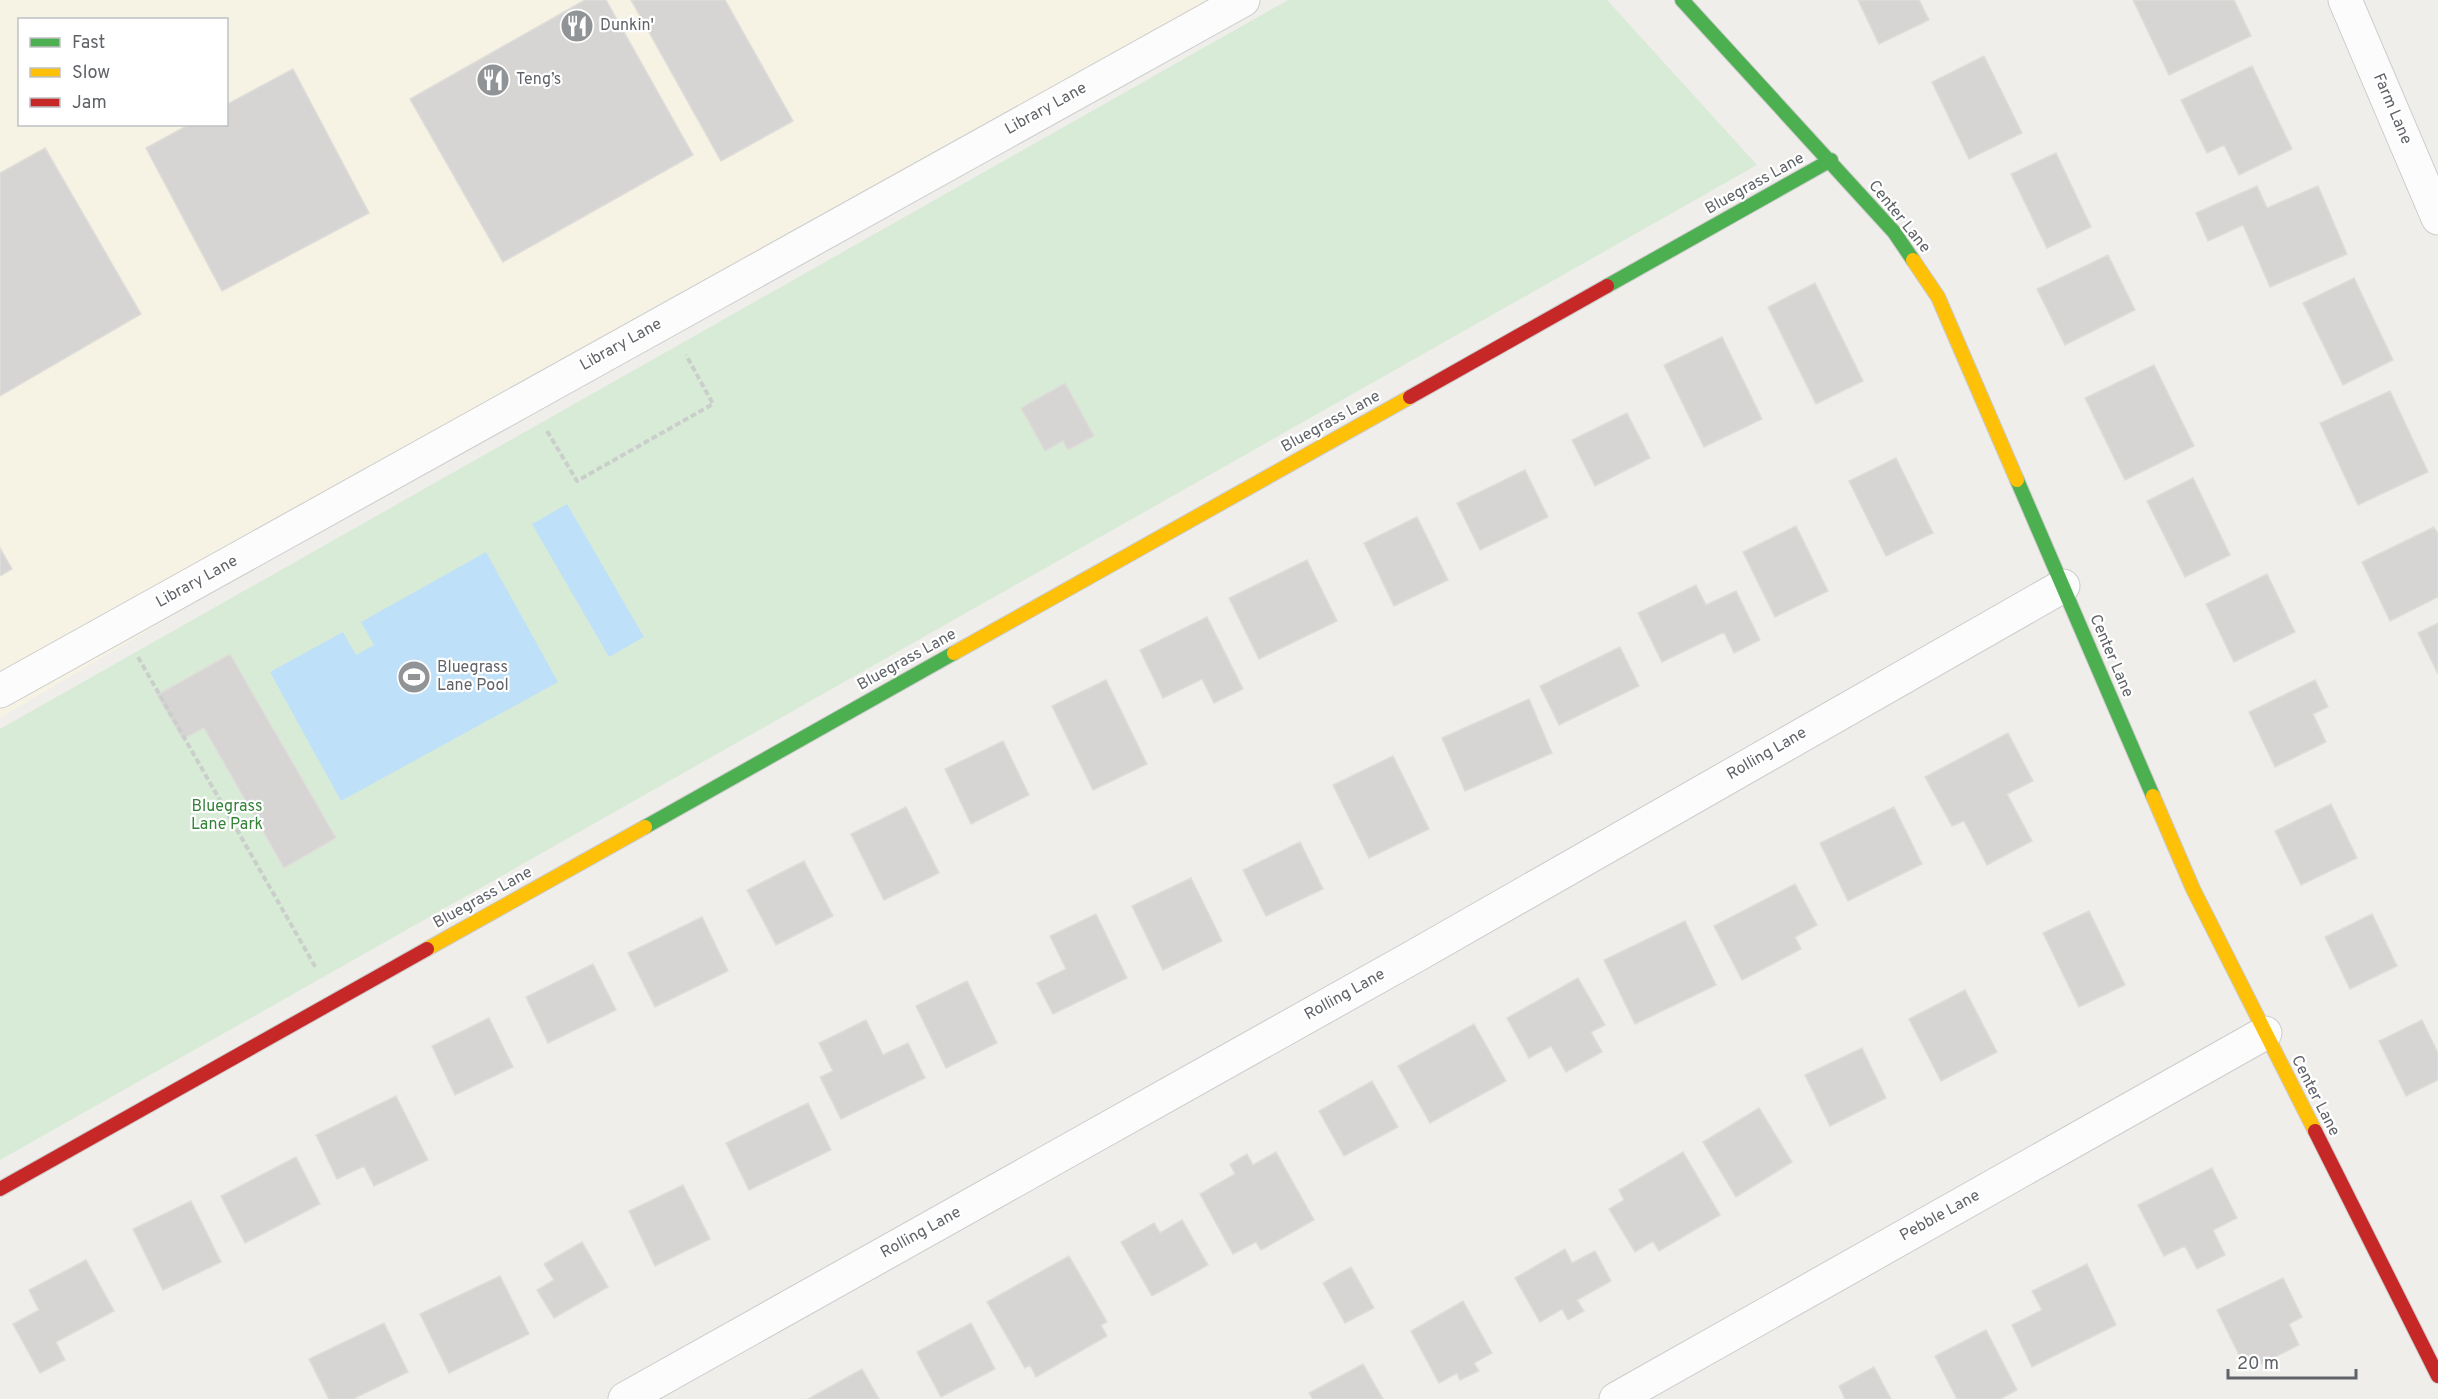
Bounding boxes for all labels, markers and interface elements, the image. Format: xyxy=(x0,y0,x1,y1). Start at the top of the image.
restaurant icon: Dunkin' xyxy=(559,8,595,44)
place label: Dunkin' xyxy=(600,16,654,36)
legend xyxy=(18,18,228,126)
text: Fast xyxy=(72,32,105,55)
text: Slow xyxy=(72,62,110,85)
restaurant icon: Teng’s xyxy=(475,62,511,98)
place label: Teng’s xyxy=(516,70,561,90)
street label: Farm Lane xyxy=(2368,70,2416,148)
street label: Library Lane xyxy=(1002,78,1090,140)
text: Jam xyxy=(72,92,107,115)
street label: Bluegrass Lane xyxy=(1702,149,1808,219)
street label: Center Lane xyxy=(1864,177,1934,257)
street label: Library Lane xyxy=(577,314,665,376)
street label: Bluegrass Lane xyxy=(1278,387,1384,457)
street label: Library Lane xyxy=(153,551,241,613)
street label: Center Lane xyxy=(2085,612,2137,700)
street label: Bluegrass Lane xyxy=(854,625,960,695)
place label: Bluegrass Lane Pool xyxy=(437,658,509,696)
sports icon: Bluegrass Lane Pool xyxy=(396,659,432,695)
street label: Rolling Lane xyxy=(1723,723,1811,785)
park label: Bluegrass Lane Park xyxy=(191,797,263,835)
street label: Bluegrass Lane xyxy=(430,863,536,933)
street label: Rolling Lane xyxy=(1301,965,1389,1025)
street label: Center Lane xyxy=(2286,1052,2344,1140)
street label: Pebble Lane xyxy=(1896,1186,1984,1246)
street label: Rolling Lane xyxy=(877,1203,965,1263)
scale bar xyxy=(2228,1342,2356,1380)
text: 20 m xyxy=(2237,1353,2279,1376)

